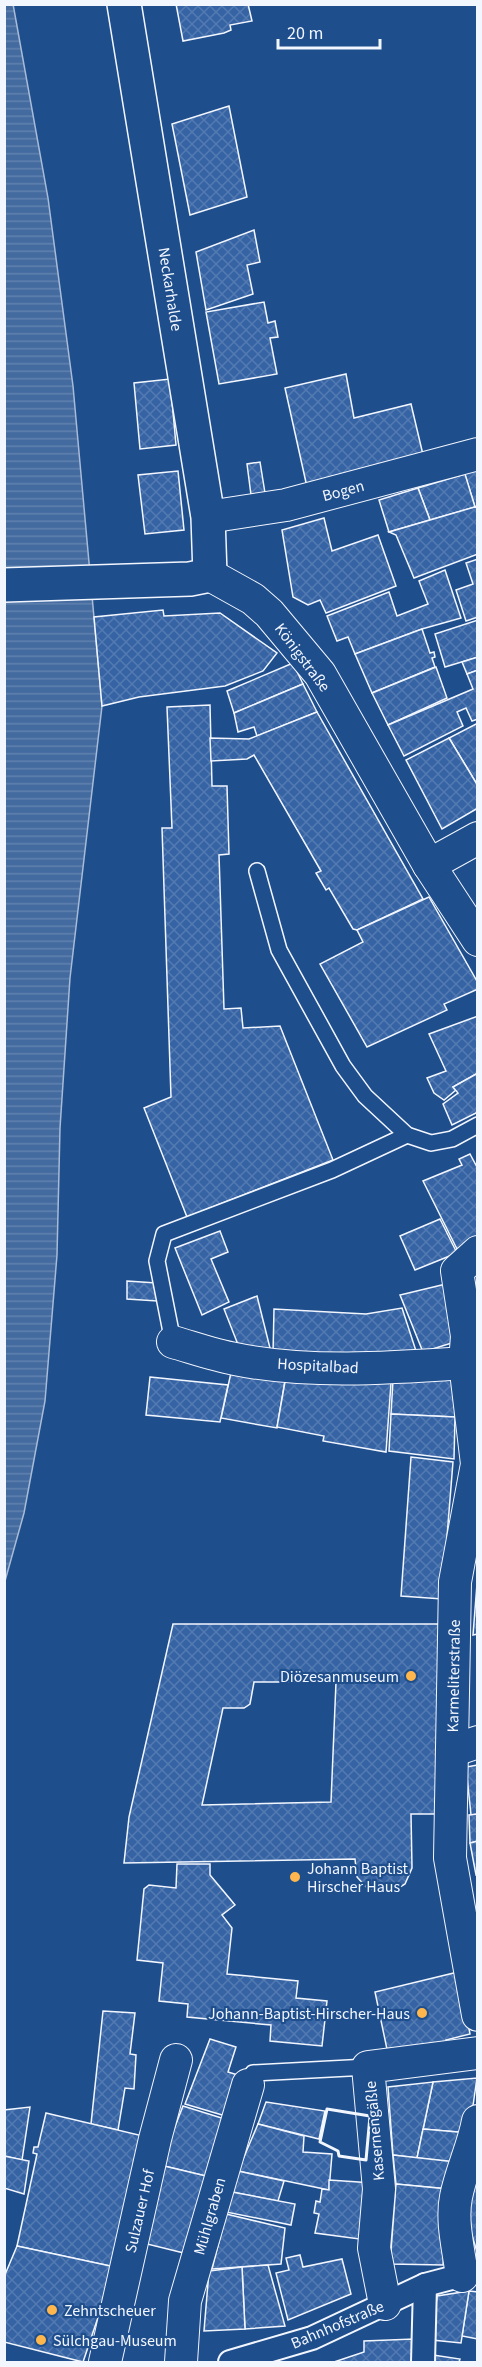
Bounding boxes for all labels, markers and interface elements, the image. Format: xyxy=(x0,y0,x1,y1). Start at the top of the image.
scale bar xyxy=(278,12,380,50)
text: 20 m xyxy=(287,21,323,46)
street label: Neckarhalde xyxy=(153,246,188,333)
street label: Bogen xyxy=(320,475,367,507)
street label: Königstraße xyxy=(269,619,335,697)
street label: Hospitalbad xyxy=(277,1353,359,1379)
street label: Karmeliterstraße xyxy=(442,1619,466,1733)
place label: Diözesanmuseum xyxy=(280,1666,399,1688)
marker: Diözesanmuseum xyxy=(404,1669,418,1683)
place label: Johann Baptist Hirscher Haus xyxy=(307,1858,409,1898)
marker: Johann Baptist Hirscher Haus xyxy=(288,1870,302,1884)
place label: Johann-Baptist-Hirscher-Haus xyxy=(208,2003,410,2025)
marker: Johann-Baptist-Hirscher-Haus xyxy=(415,2006,429,2020)
street label: Kasernengäßle xyxy=(360,2080,390,2182)
street label: Sulzauer Hof xyxy=(120,2166,161,2255)
street label: Mühlgraben xyxy=(188,2175,232,2258)
street label: Bahnhofstraße xyxy=(287,2295,387,2354)
place label: Zehntscheuer xyxy=(64,2300,156,2322)
marker: Zehntscheuer xyxy=(45,2303,59,2317)
place label: Sülchgau-Museum xyxy=(53,2330,177,2352)
marker: Sülchgau-Museum xyxy=(34,2333,48,2347)

